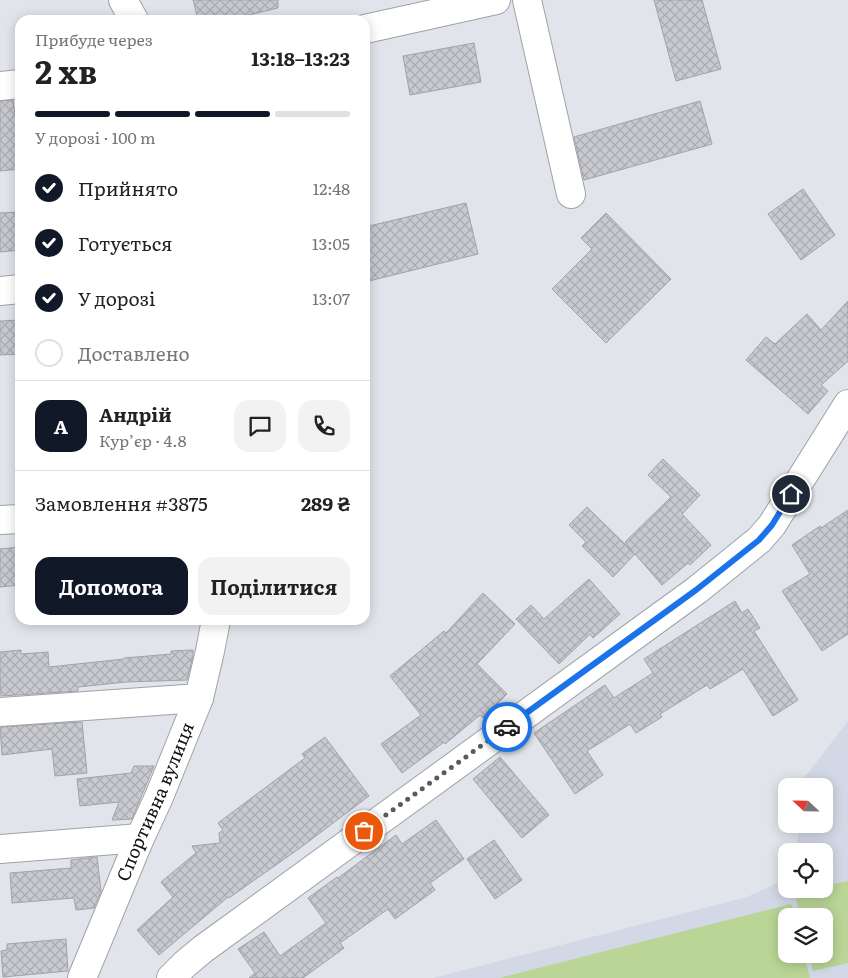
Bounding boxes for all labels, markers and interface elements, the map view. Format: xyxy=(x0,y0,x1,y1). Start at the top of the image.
text: Прибуде через xyxy=(35,27,153,51)
text: 13:18–13:23 xyxy=(251,44,350,72)
text: 2 хв xyxy=(35,46,97,94)
text: У дорозі · 100 m xyxy=(35,125,156,149)
icon: check xyxy=(35,174,63,202)
text: Прийнято xyxy=(78,174,178,202)
text: 12:48 xyxy=(313,176,350,200)
icon: check xyxy=(35,229,63,257)
text: Готується xyxy=(78,229,173,257)
text: 13:05 xyxy=(312,231,350,255)
icon: check xyxy=(35,284,63,312)
text: У дорозі xyxy=(78,284,155,312)
text: 13:07 xyxy=(312,286,350,310)
text: Доставлено xyxy=(78,339,190,367)
text: Андрій xyxy=(99,400,172,428)
button: chat xyxy=(234,400,286,452)
button: phone xyxy=(298,400,350,452)
text: А xyxy=(54,412,68,440)
text: Кур’єр · 4.8 xyxy=(99,428,186,452)
pin xyxy=(770,473,812,515)
icon: home xyxy=(777,480,805,508)
text: Замовлення #3875 xyxy=(35,489,208,517)
text: 289 ₴ xyxy=(301,489,350,517)
button: Допомога xyxy=(35,557,188,615)
button: Поділитися xyxy=(198,557,350,615)
courier xyxy=(482,702,532,752)
icon: car xyxy=(493,713,521,741)
street label: Спортивна вулиця xyxy=(109,717,200,885)
north arrow xyxy=(778,778,832,832)
map controls xyxy=(778,778,833,963)
pin xyxy=(343,810,385,852)
icon: bag xyxy=(350,817,378,845)
button: locate xyxy=(778,843,833,898)
button: layers xyxy=(778,908,833,963)

